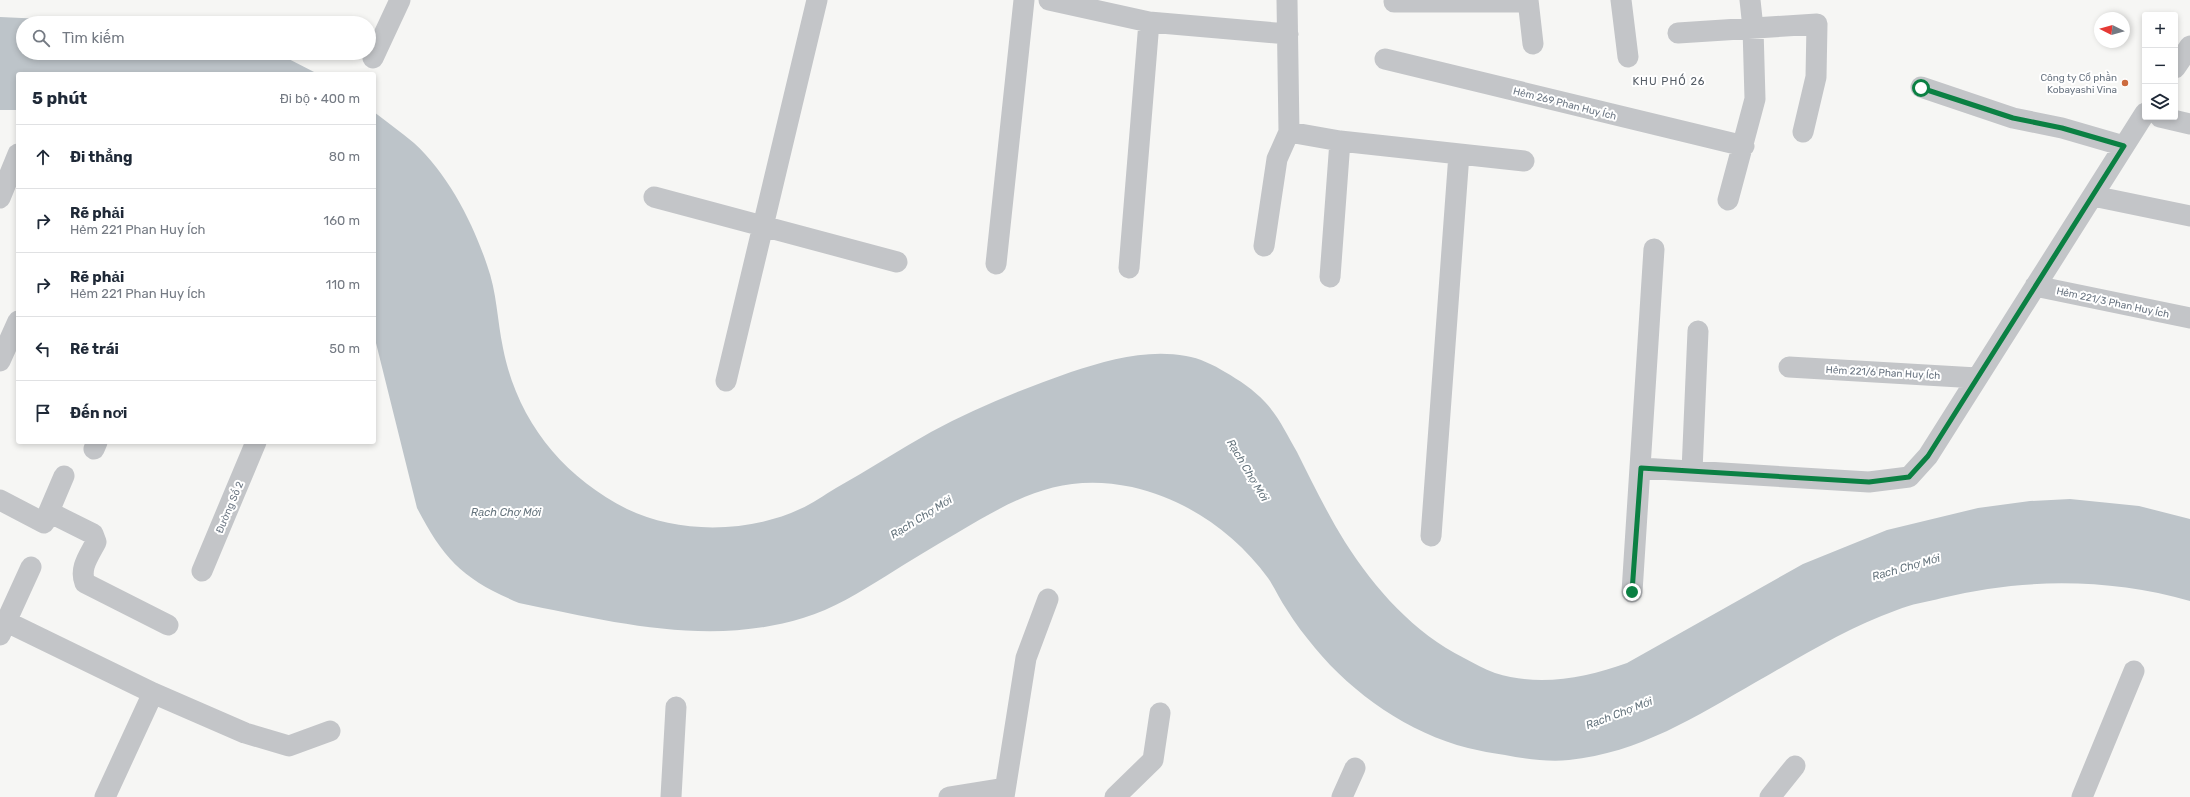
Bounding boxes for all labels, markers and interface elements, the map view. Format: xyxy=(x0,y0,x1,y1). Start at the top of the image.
north arrow xyxy=(2094,12,2130,48)
map controls xyxy=(2142,12,2178,120)
button: + xyxy=(2142,12,2178,48)
search box xyxy=(16,16,376,60)
icon: search xyxy=(30,27,52,49)
text: Tìm kiếm xyxy=(62,29,125,47)
button: − xyxy=(2142,48,2178,84)
place label: Công ty Cổ phần Kobayashi Vina xyxy=(2040,71,2117,96)
district label: KHU PHỐ 26 xyxy=(1632,73,1706,88)
marker: Công ty Cổ phần Kobayashi Vina xyxy=(2120,78,2130,88)
route start xyxy=(1912,79,1930,97)
button: layers xyxy=(2142,84,2178,120)
street label: Hẻm 269 Phan Huy Ích xyxy=(1512,85,1618,123)
text: 5 phút xyxy=(32,88,87,108)
text: Đi bộ · 400 m xyxy=(280,91,360,106)
icon: ahead xyxy=(32,146,54,168)
text: Đi thẳng xyxy=(70,148,132,166)
text: 80 m xyxy=(329,149,360,164)
text: Rẽ phải xyxy=(70,204,124,222)
icon: right xyxy=(32,210,54,232)
text: 160 m xyxy=(324,213,360,228)
text: Hẻm 221 Phan Huy Ích xyxy=(70,222,206,237)
text: Rẽ phải xyxy=(70,268,124,286)
icon: right xyxy=(32,274,54,296)
text: 110 m xyxy=(326,277,360,292)
street label: Hẻm 221/3 Phan Huy Ích xyxy=(2055,285,2170,321)
text: Hẻm 221 Phan Huy Ích xyxy=(70,286,206,301)
icon: left xyxy=(32,338,54,360)
text: Rẽ trái xyxy=(70,340,119,358)
text: 50 m xyxy=(329,341,360,356)
street label: Hẻm 221/6 Phan Huy Ích xyxy=(1825,364,1940,382)
icon: arrive xyxy=(32,402,54,424)
text: Đến nơi xyxy=(70,404,127,422)
water label: Rạch Chợ Mới xyxy=(1224,437,1271,504)
street label: Đường Số 2 xyxy=(213,479,246,535)
water label: Rạch Chợ Mới xyxy=(888,493,955,542)
water label: Rạch Chợ Mới xyxy=(471,506,541,519)
water label: Rạch Chợ Mới xyxy=(1871,551,1942,583)
route end xyxy=(1623,583,1641,601)
water label: Rạch Chợ Mới xyxy=(1584,695,1655,732)

